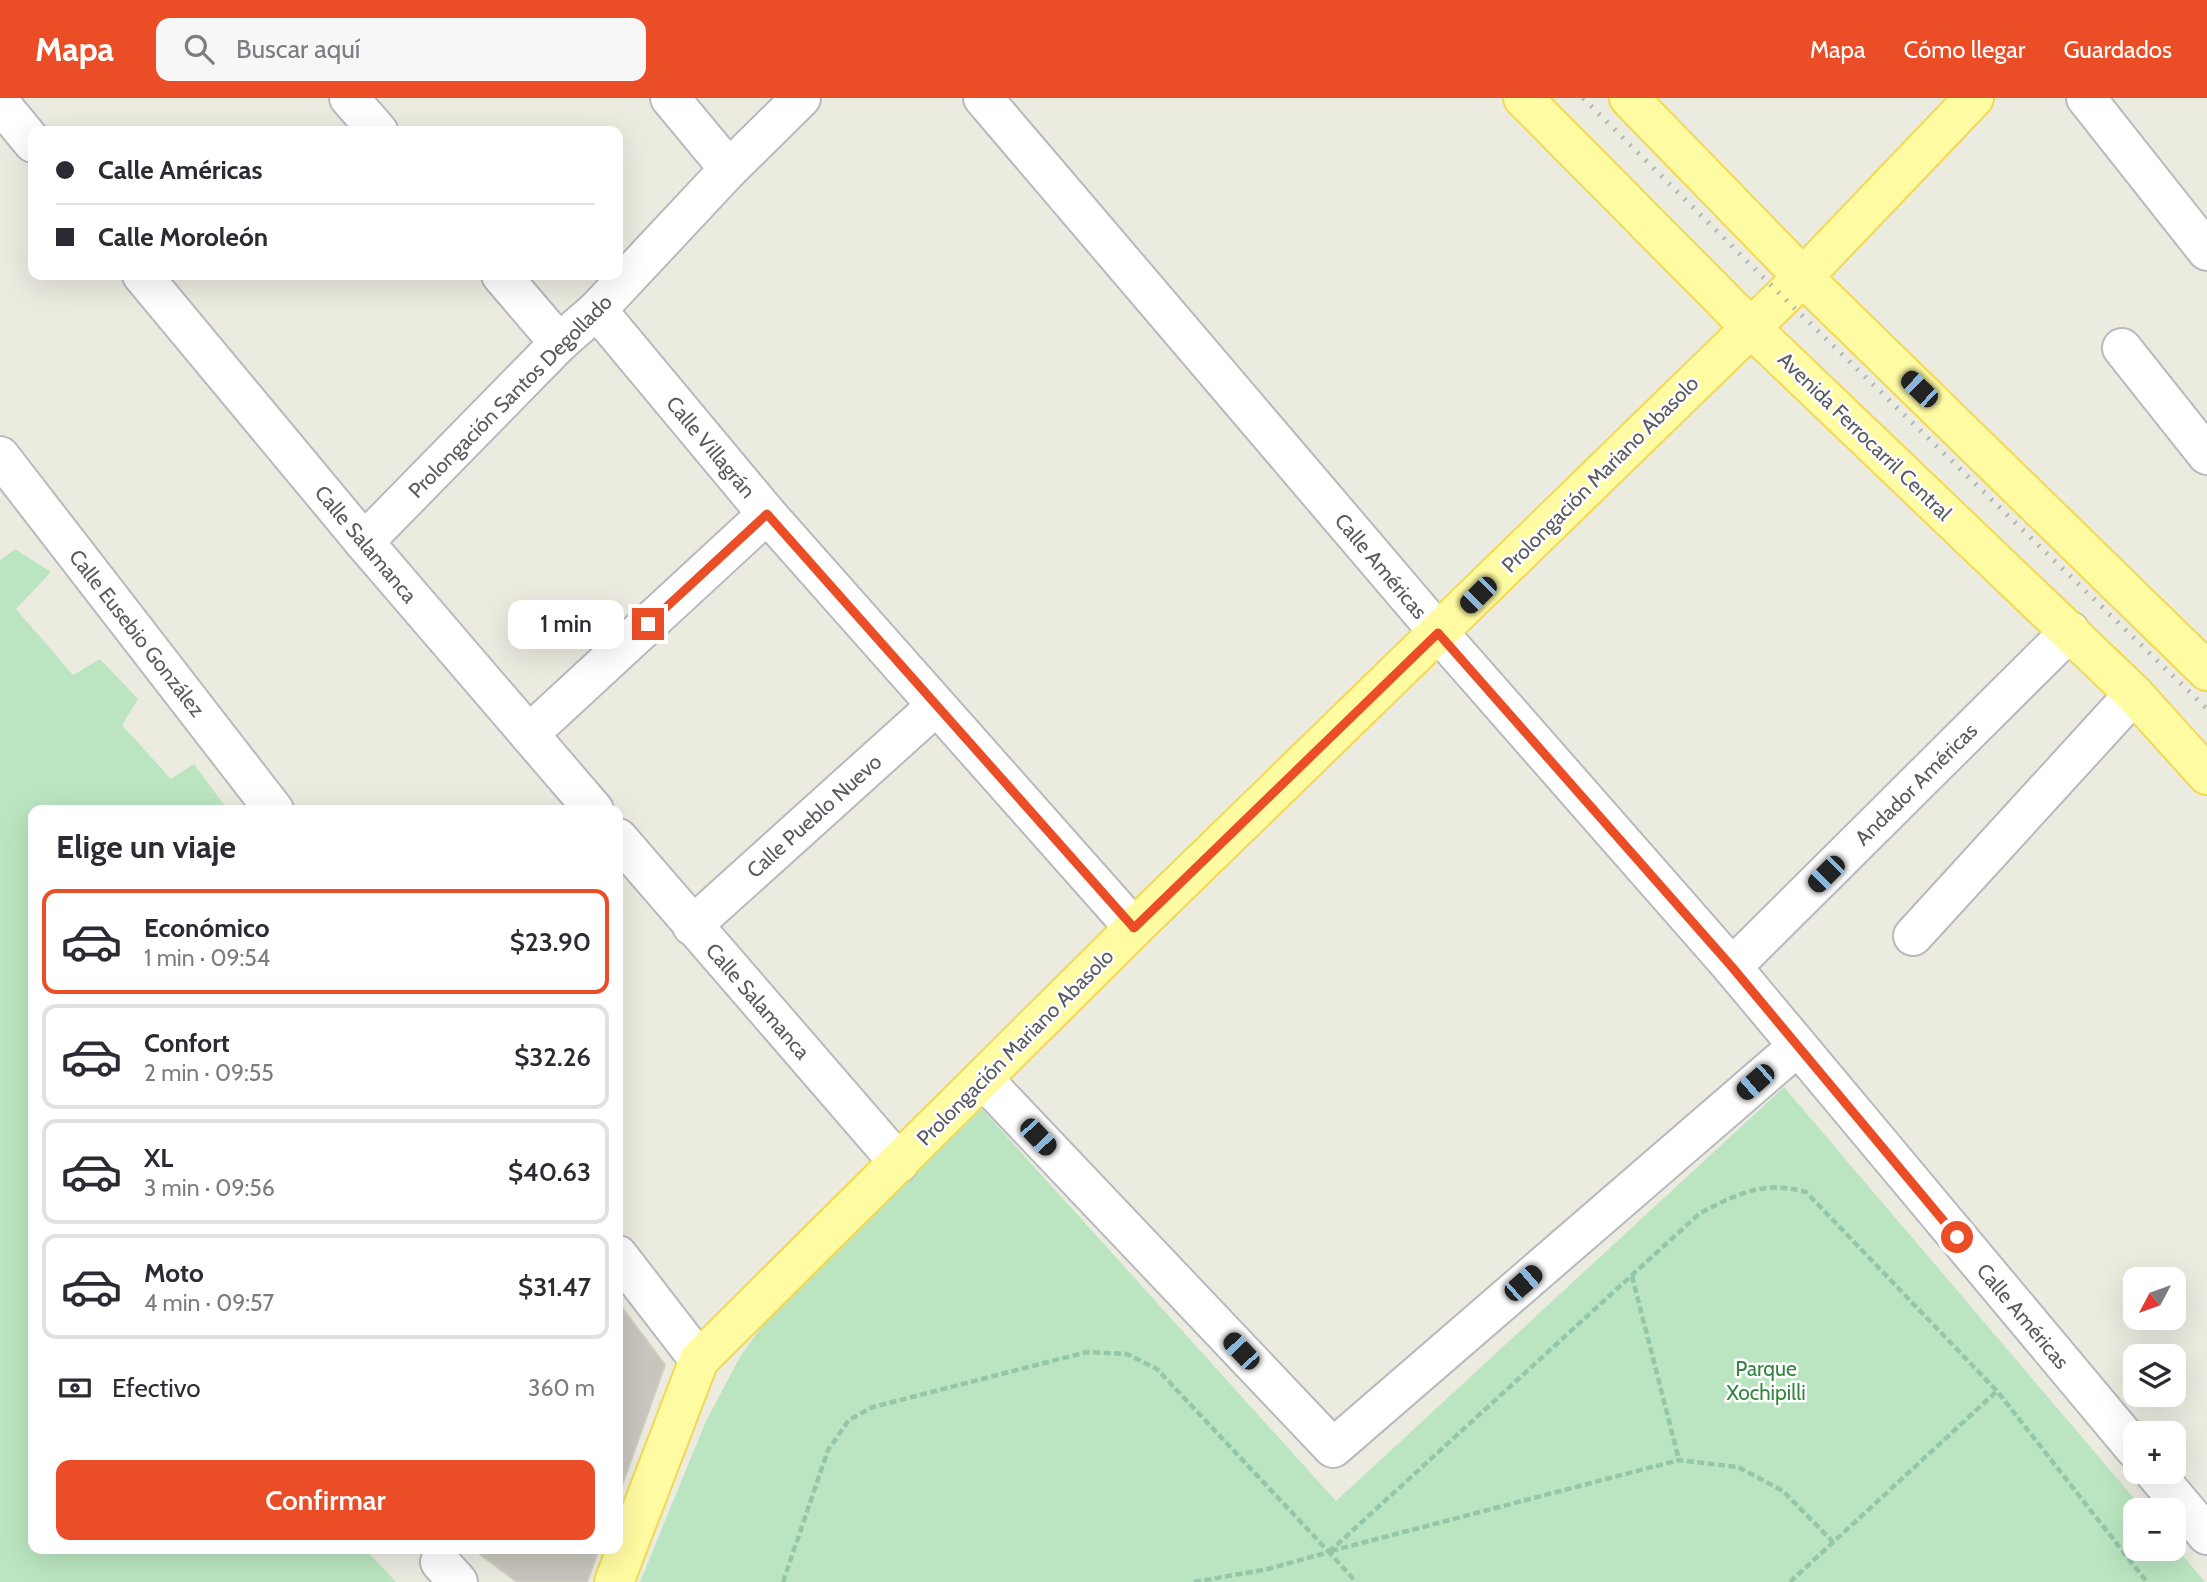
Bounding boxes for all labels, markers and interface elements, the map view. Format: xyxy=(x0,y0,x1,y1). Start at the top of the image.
search box xyxy=(156,18,646,81)
text: Mapa xyxy=(35,29,114,69)
icon: search xyxy=(180,30,218,68)
text: Buscar aquí xyxy=(236,33,360,65)
text: Mapa xyxy=(1810,35,1866,64)
text: Cómo llegar xyxy=(1904,35,2025,64)
text: Guardados xyxy=(2063,35,2172,64)
text: Calle Américas xyxy=(98,154,262,186)
text: Calle Moroleón xyxy=(98,221,268,253)
street label: Prolongación Santos Degollado xyxy=(403,289,617,503)
street label: Avenida Ferrocarril Central xyxy=(1773,347,1957,525)
car xyxy=(1897,367,1942,411)
street label: Prolongación Mariano Abasolo xyxy=(1496,370,1704,578)
street label: Calle Villagrán xyxy=(661,391,761,503)
street label: Calle Salamanca xyxy=(310,480,422,608)
street label: Calle Américas xyxy=(1330,508,1432,624)
street label: Calle Eusebio González xyxy=(64,544,210,722)
car xyxy=(1456,573,1501,617)
callout: 1 min xyxy=(508,600,624,648)
route end xyxy=(632,608,664,640)
text: 1 min xyxy=(540,610,592,638)
street label: Andador Américas xyxy=(1850,718,1982,850)
street label: Calle Pueblo Nuevo xyxy=(741,749,887,883)
text: Elige un viaje xyxy=(56,827,236,866)
car xyxy=(1804,852,1849,896)
icon: car xyxy=(60,910,123,973)
text: Económico xyxy=(144,912,270,944)
text: $23.90 xyxy=(510,926,591,958)
street label: Calle Salamanca xyxy=(701,938,815,1064)
street label: Prolongación Mariano Abasolo xyxy=(911,943,1119,1151)
text: 1 min · 09:54 xyxy=(144,944,270,972)
icon: car xyxy=(60,1025,123,1088)
text: Confort xyxy=(144,1027,230,1059)
text: $32.26 xyxy=(514,1041,591,1073)
text: 2 min · 09:55 xyxy=(144,1059,274,1087)
car xyxy=(1733,1060,1778,1104)
car xyxy=(1016,1114,1061,1160)
icon: car xyxy=(60,1140,123,1203)
text: XL xyxy=(144,1142,173,1174)
text: $40.63 xyxy=(508,1156,591,1188)
text: 3 min · 09:56 xyxy=(144,1174,275,1202)
route start xyxy=(1941,1221,1973,1253)
icon: car xyxy=(60,1255,123,1318)
text: Moto xyxy=(144,1257,204,1289)
street label: Calle Américas xyxy=(1972,1258,2074,1374)
car xyxy=(1501,1261,1546,1305)
north arrow xyxy=(2123,1267,2186,1330)
map controls xyxy=(2123,1267,2186,1561)
text: $31.47 xyxy=(518,1271,591,1303)
text: 4 min · 09:57 xyxy=(144,1289,274,1317)
car xyxy=(1219,1328,1264,1374)
button: layers xyxy=(2123,1344,2186,1407)
park label: Parque Xochipilli xyxy=(1726,1356,1806,1405)
icon: cash xyxy=(56,1369,94,1407)
text: Efectivo xyxy=(112,1372,201,1404)
text: 360 m xyxy=(528,1374,595,1402)
button: + xyxy=(2123,1421,2186,1484)
button: Confirmar xyxy=(56,1460,595,1540)
button: − xyxy=(2123,1498,2186,1561)

